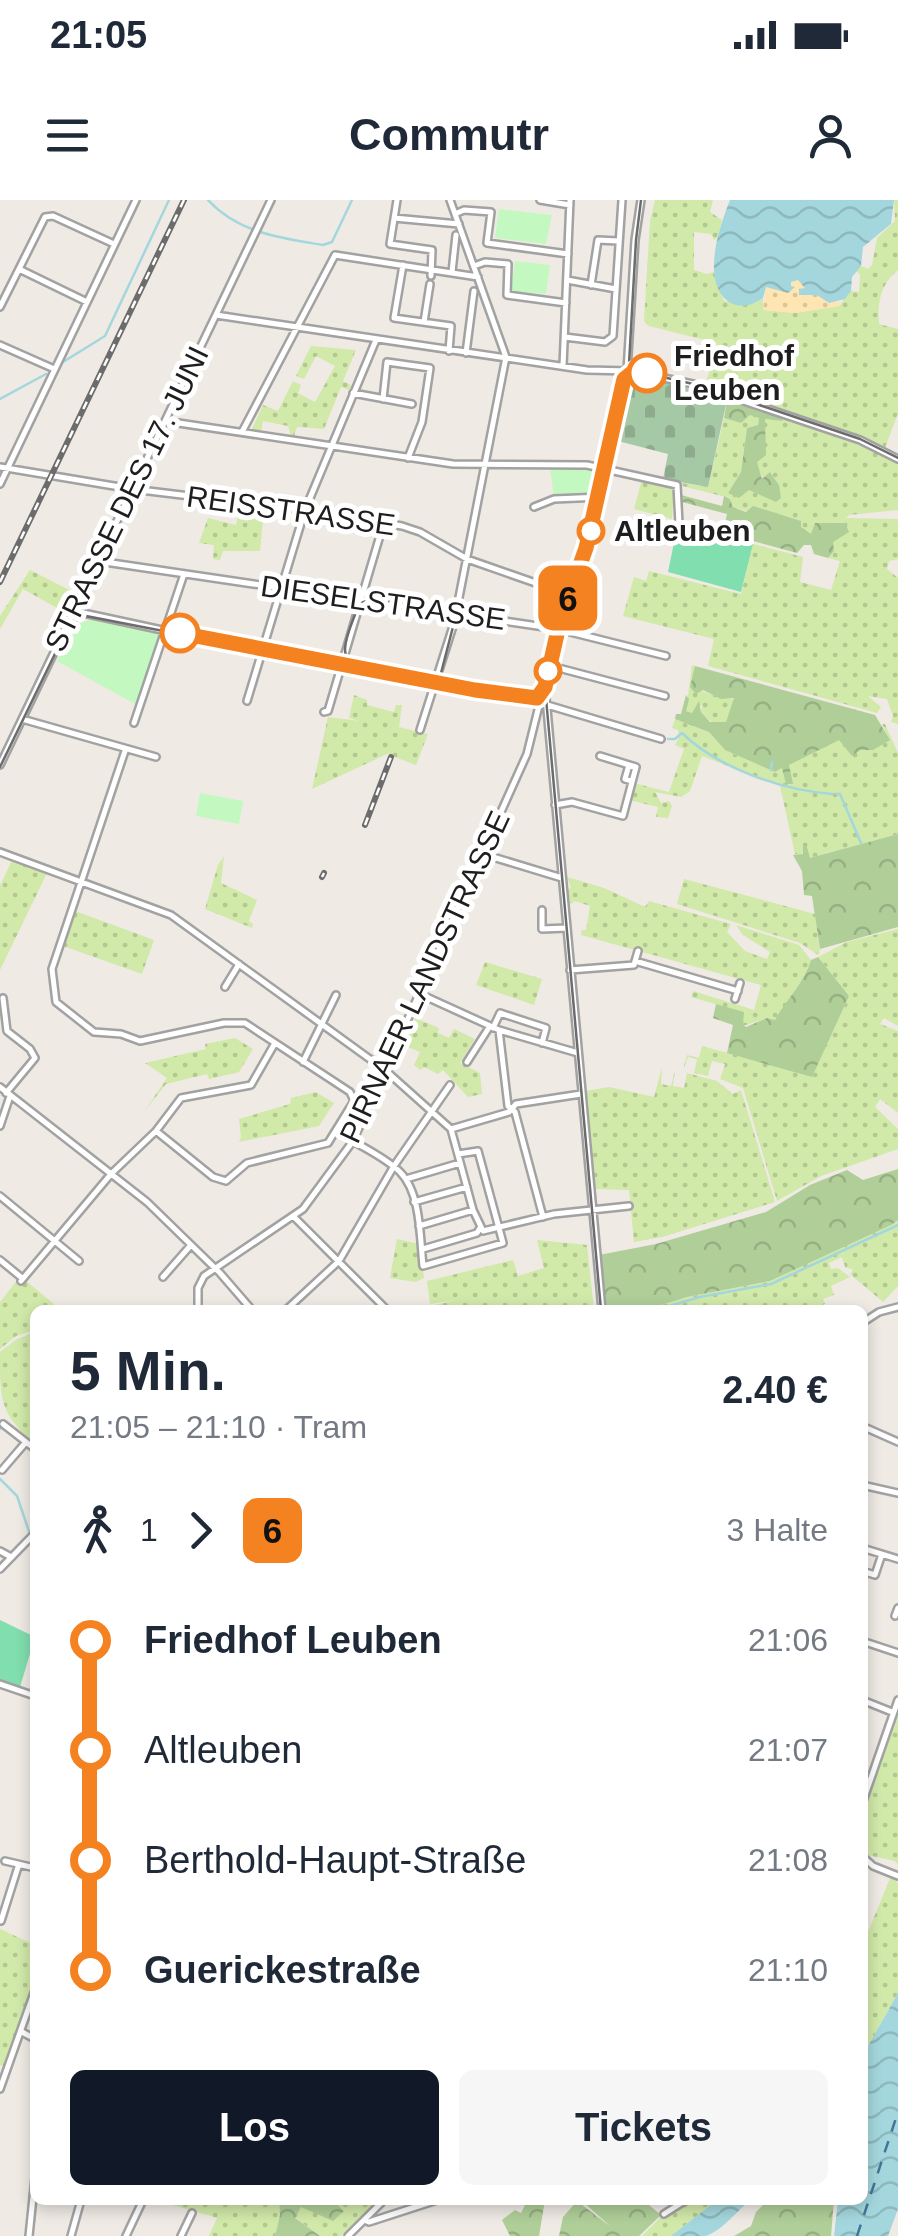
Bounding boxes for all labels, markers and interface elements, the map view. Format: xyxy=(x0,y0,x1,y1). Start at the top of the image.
text: 21:05 xyxy=(50,14,147,56)
icon: menu xyxy=(40,108,95,163)
icon: person xyxy=(803,108,858,163)
text: Commutr xyxy=(349,109,549,160)
place label: Friedhof Leuben xyxy=(674,339,795,406)
street label: STRASSE DES 17. JUNI xyxy=(38,341,215,657)
marker: Friedhof Leuben xyxy=(628,354,666,392)
street label: REISSTRASSE xyxy=(185,480,397,541)
place label: Altleuben xyxy=(614,514,751,547)
marker: Altleuben xyxy=(578,518,604,544)
line badge: 6 xyxy=(536,566,600,630)
street label: DIESELSTRASSE xyxy=(259,569,508,636)
text: 6 xyxy=(558,579,578,618)
unlabelled marker xyxy=(161,614,199,652)
unlabelled marker xyxy=(535,658,561,684)
street label: PIRNAER LANDSTRASSE xyxy=(333,806,516,1148)
text: 5 Min. xyxy=(70,1340,226,1402)
text: 2.40 € xyxy=(722,1369,828,1411)
text: 21:05 – 21:10 · Tram xyxy=(70,1409,367,1445)
icon: walk xyxy=(70,1503,125,1558)
icon: forward xyxy=(173,1503,228,1558)
text: 6 xyxy=(263,1511,282,1550)
text: 1 xyxy=(140,1512,158,1548)
text: 3 Halte xyxy=(727,1512,828,1548)
text: Friedhof Leuben xyxy=(144,1619,442,1661)
text: 21:06 xyxy=(748,1622,828,1658)
text: Altleuben xyxy=(144,1729,302,1771)
text: 21:07 xyxy=(748,1732,828,1768)
text: Berthold-Haupt-Straße xyxy=(144,1839,526,1881)
text: 21:08 xyxy=(748,1842,828,1878)
text: Guerickestraße xyxy=(144,1949,421,1991)
text: 21:10 xyxy=(748,1952,828,1988)
button: Los xyxy=(70,2070,439,2185)
button: Tickets xyxy=(459,2070,828,2185)

